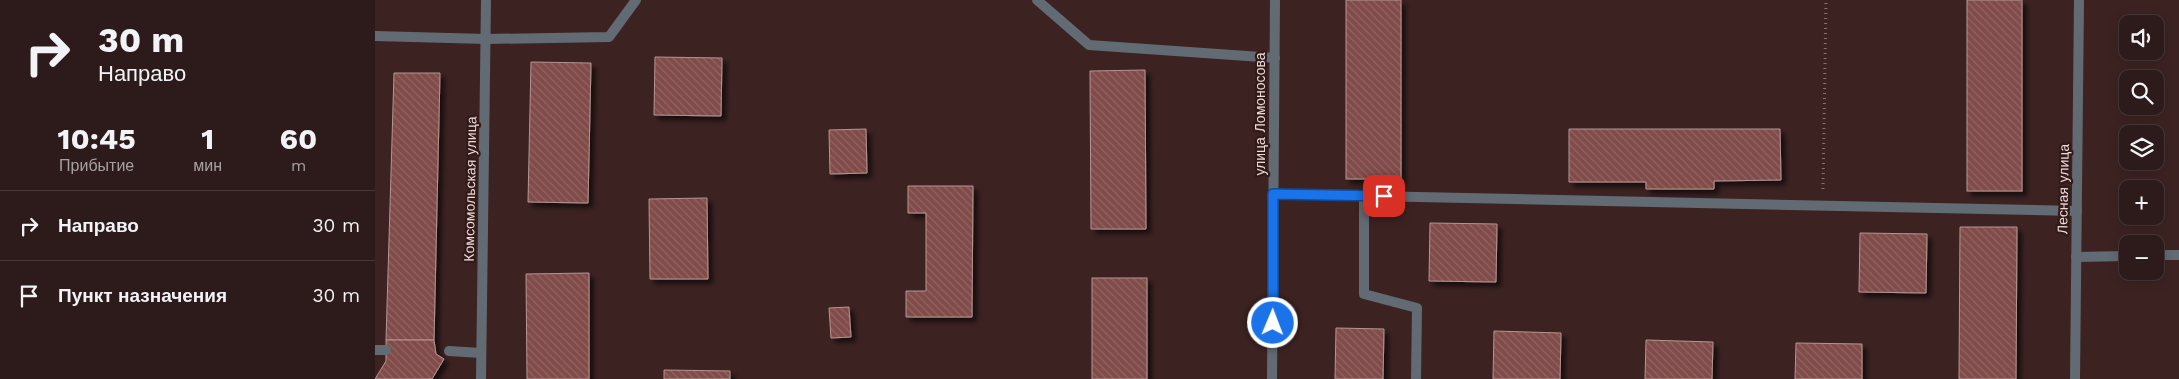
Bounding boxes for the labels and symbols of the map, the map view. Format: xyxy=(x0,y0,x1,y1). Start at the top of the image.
street label: улица Ломоносова xyxy=(1252,52,1268,176)
street label: Комсомольская улица xyxy=(461,116,479,262)
street label: Лесная улица xyxy=(2054,143,2072,234)
pin xyxy=(1363,175,1405,217)
position arrow xyxy=(1246,296,1298,348)

